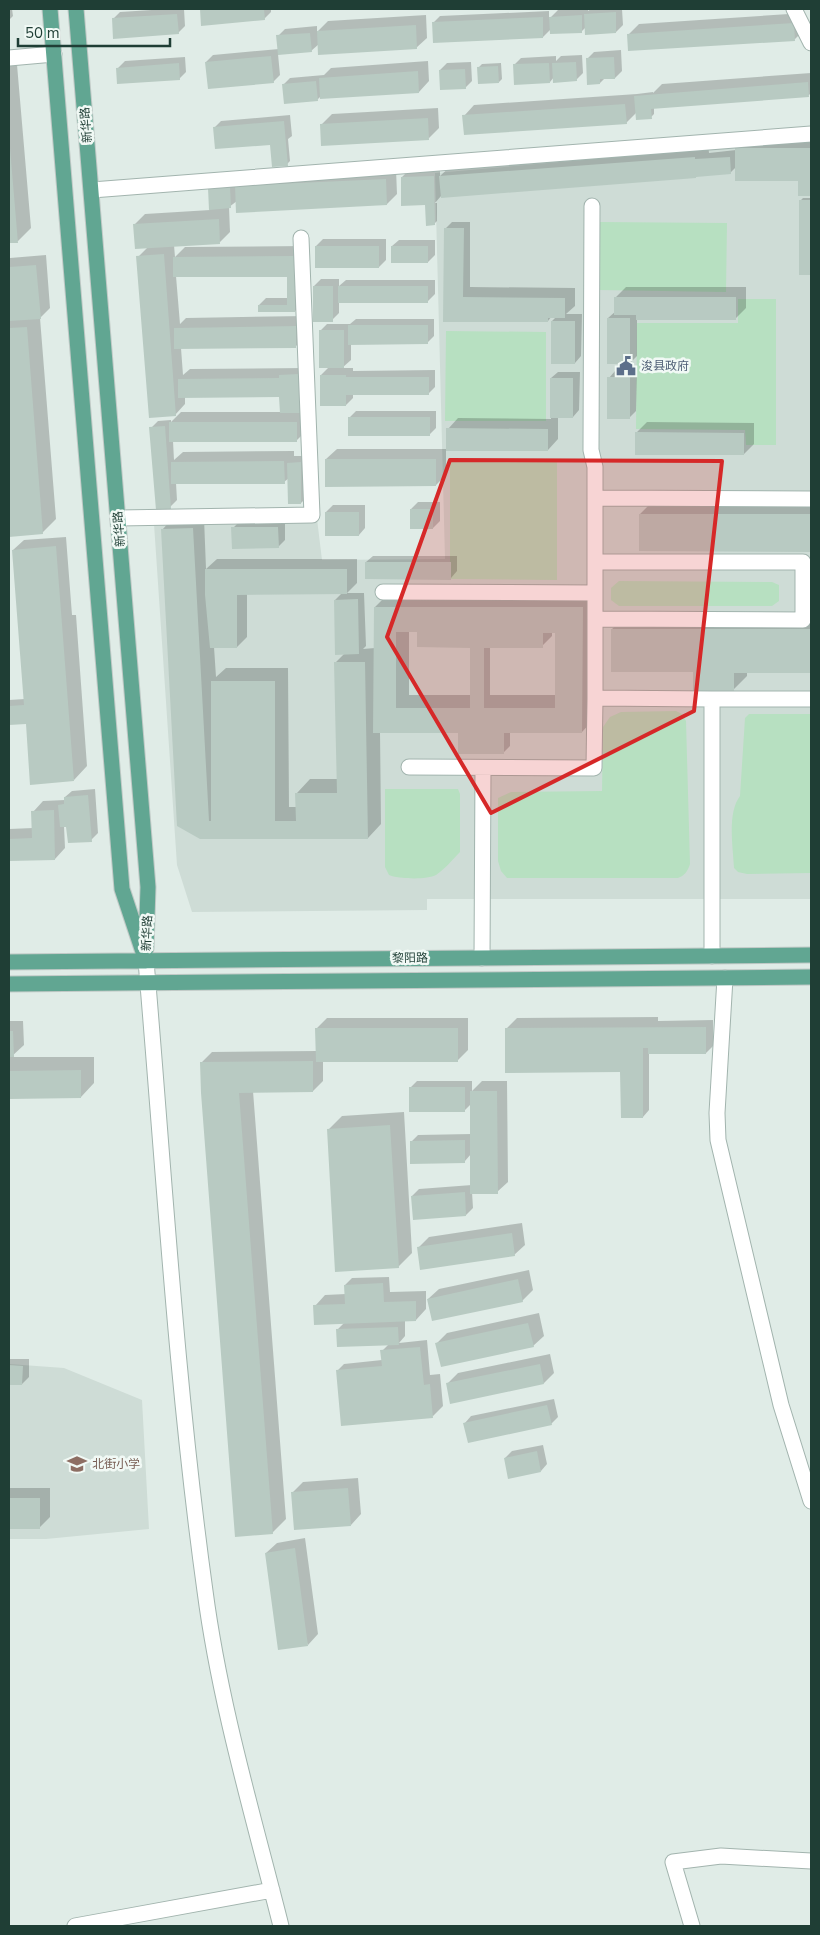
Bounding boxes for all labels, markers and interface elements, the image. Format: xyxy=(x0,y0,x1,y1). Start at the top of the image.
scale bar xyxy=(18,15,170,47)
text: 50 m xyxy=(25,23,60,43)
street label: 新华路 xyxy=(76,106,96,144)
public building icon: 浚县政府 xyxy=(615,355,637,377)
place label: 浚县政府 xyxy=(641,358,689,374)
street label: 新华路 xyxy=(109,510,129,548)
street label: 新华路 xyxy=(138,915,156,951)
street label: 黎阳路 xyxy=(392,950,428,966)
school or university icon: 北街小学 xyxy=(66,1453,88,1475)
place label: 北街小学 xyxy=(92,1456,140,1472)

